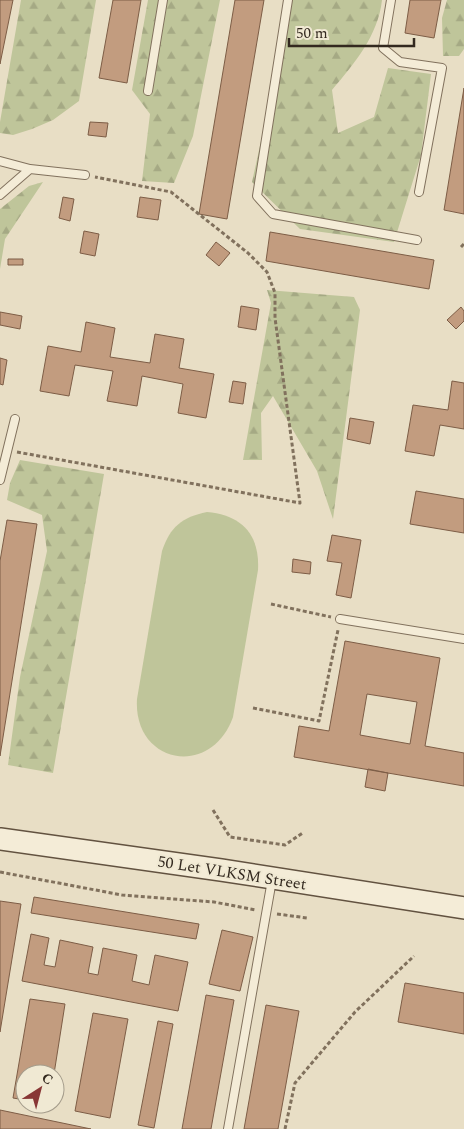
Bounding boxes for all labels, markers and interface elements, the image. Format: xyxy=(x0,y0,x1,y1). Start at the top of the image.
scale bar xyxy=(289,15,414,47)
text: 50 m xyxy=(296,22,328,45)
street label: 50 Let VLKSM Street xyxy=(156,849,309,897)
north arrow xyxy=(15,1064,65,1114)
text: С xyxy=(37,1067,58,1090)

